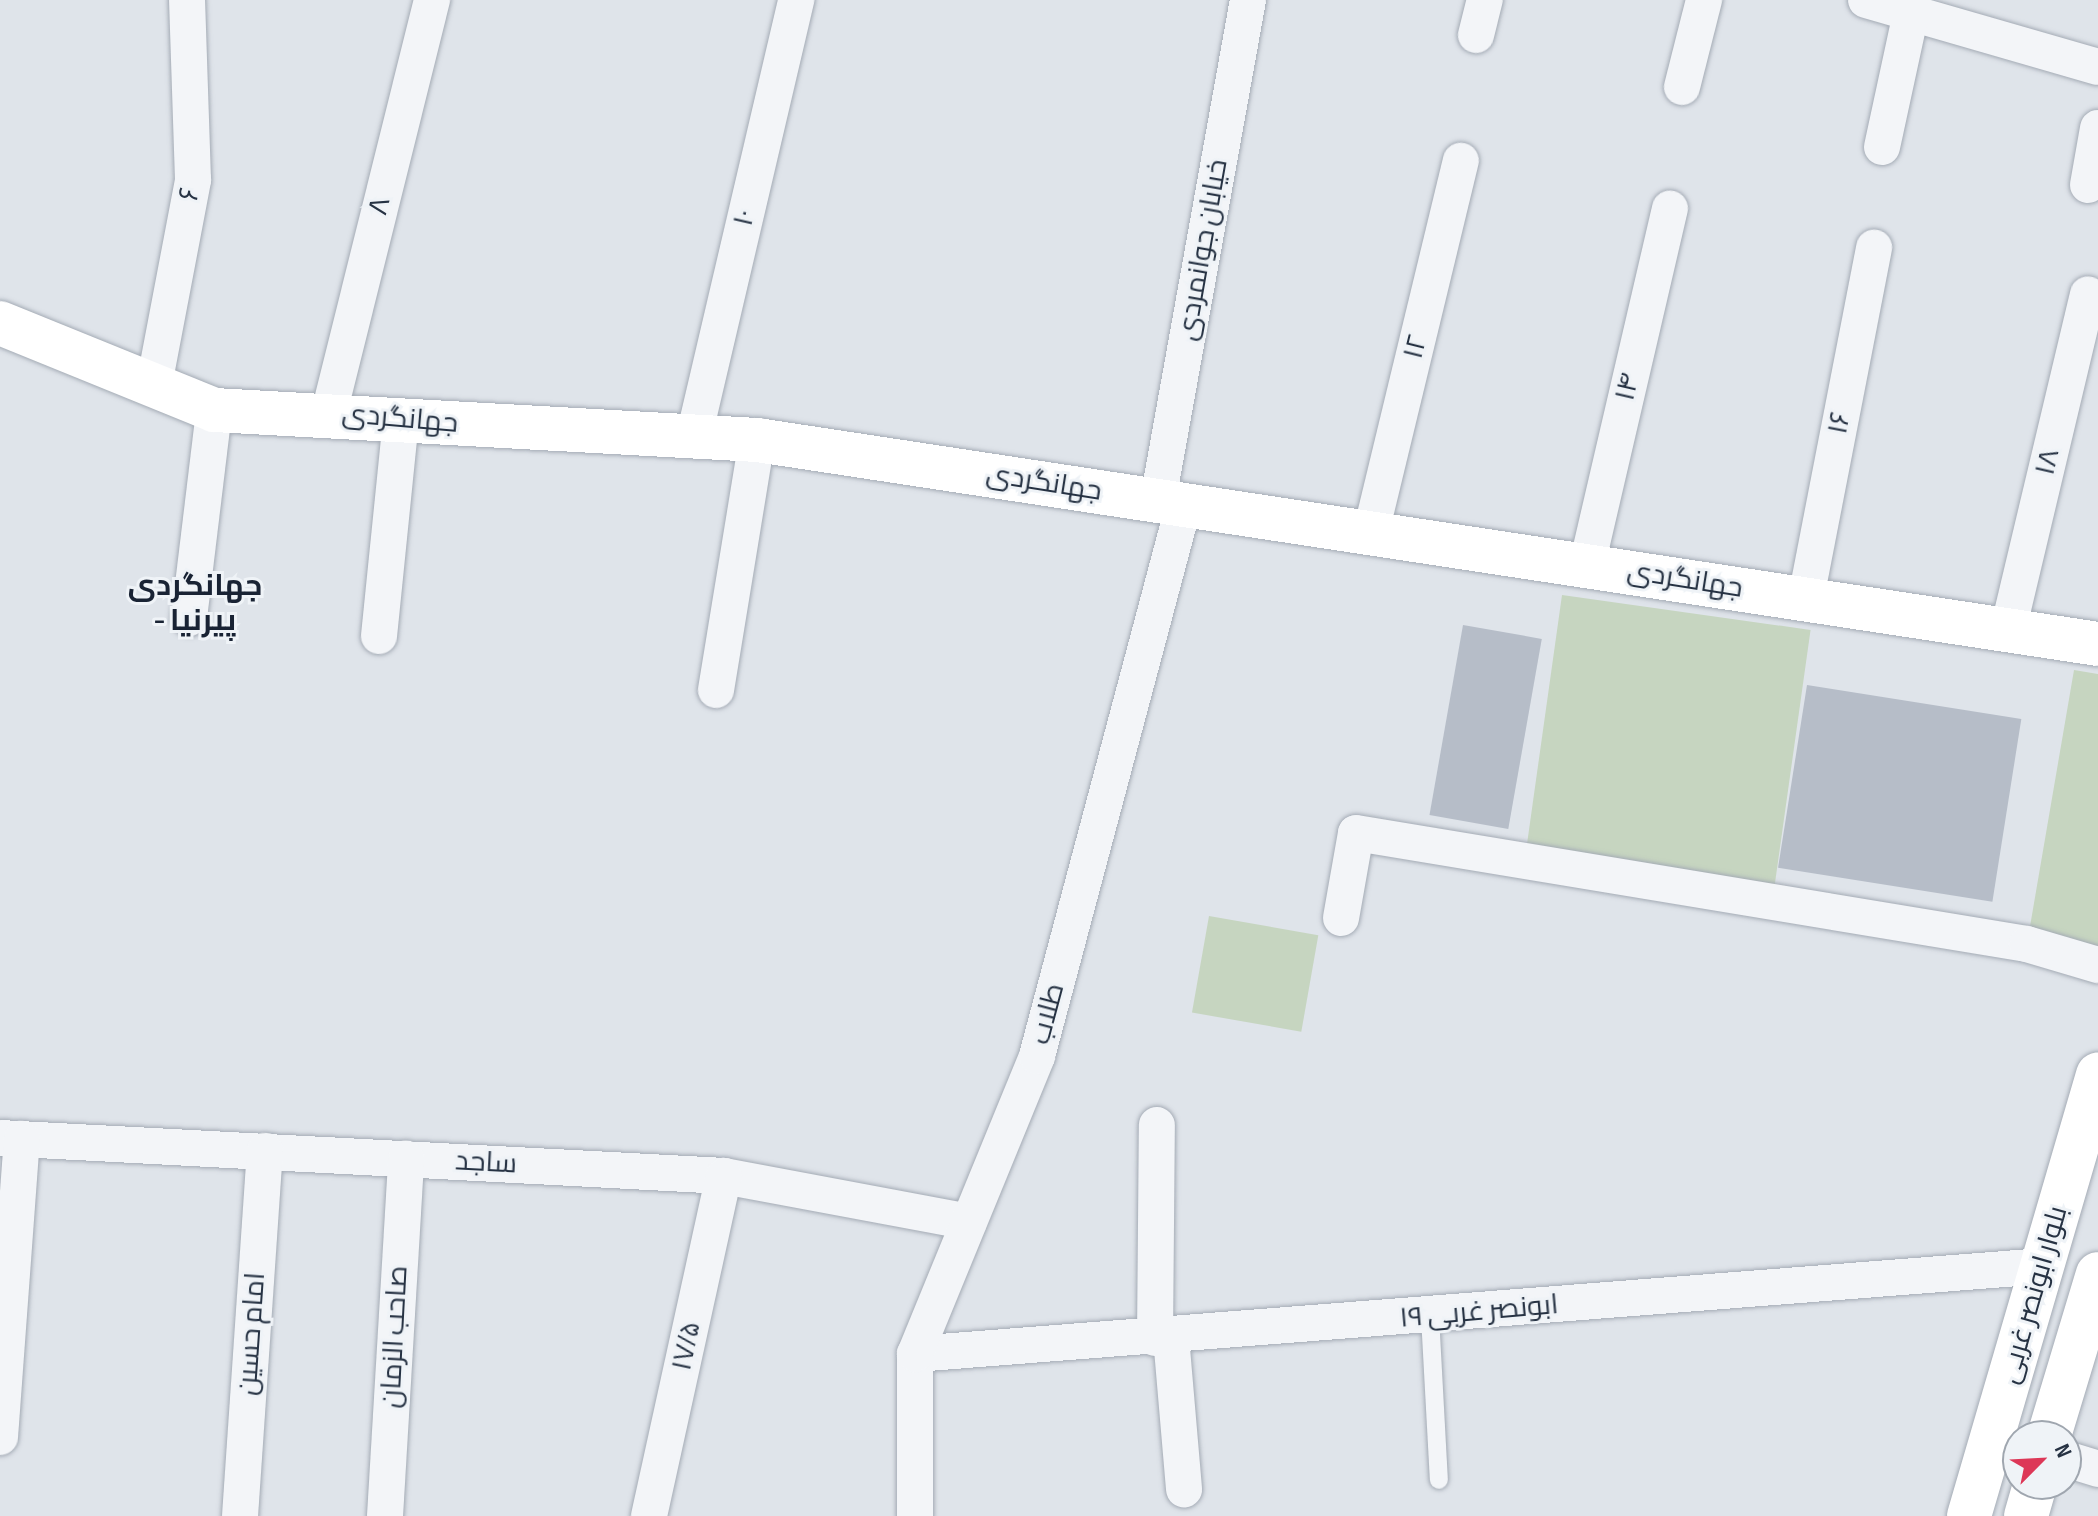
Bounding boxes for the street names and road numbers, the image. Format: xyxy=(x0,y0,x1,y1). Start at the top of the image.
street label: خیابان جوانمردی xyxy=(1171,157,1235,343)
street label: ۶ xyxy=(172,185,208,203)
street label: ۸ xyxy=(362,193,398,219)
street label: ۱۰ xyxy=(727,207,763,229)
street label: ۱۲ xyxy=(1397,332,1435,362)
street label: ۱۴ xyxy=(1609,370,1647,404)
street label: جهانگردی xyxy=(340,397,460,441)
street label: ۱۶ xyxy=(1821,409,1859,437)
street label: ۱۸ xyxy=(2029,445,2067,479)
street label: جهانگردی xyxy=(984,457,1104,509)
street label: جهانگردی xyxy=(1625,554,1745,606)
street label: طلاب xyxy=(1024,980,1072,1048)
street label: ساجد xyxy=(454,1145,518,1181)
street label: بلوار ابونصر غربی xyxy=(1993,1202,2075,1388)
street label: صاحب الزمان xyxy=(374,1265,416,1409)
street label: امام حسین xyxy=(231,1271,273,1397)
street label: ابونصر غربی ۱۹ xyxy=(1398,1288,1560,1336)
street label: ۱۷/۵ xyxy=(665,1318,709,1374)

